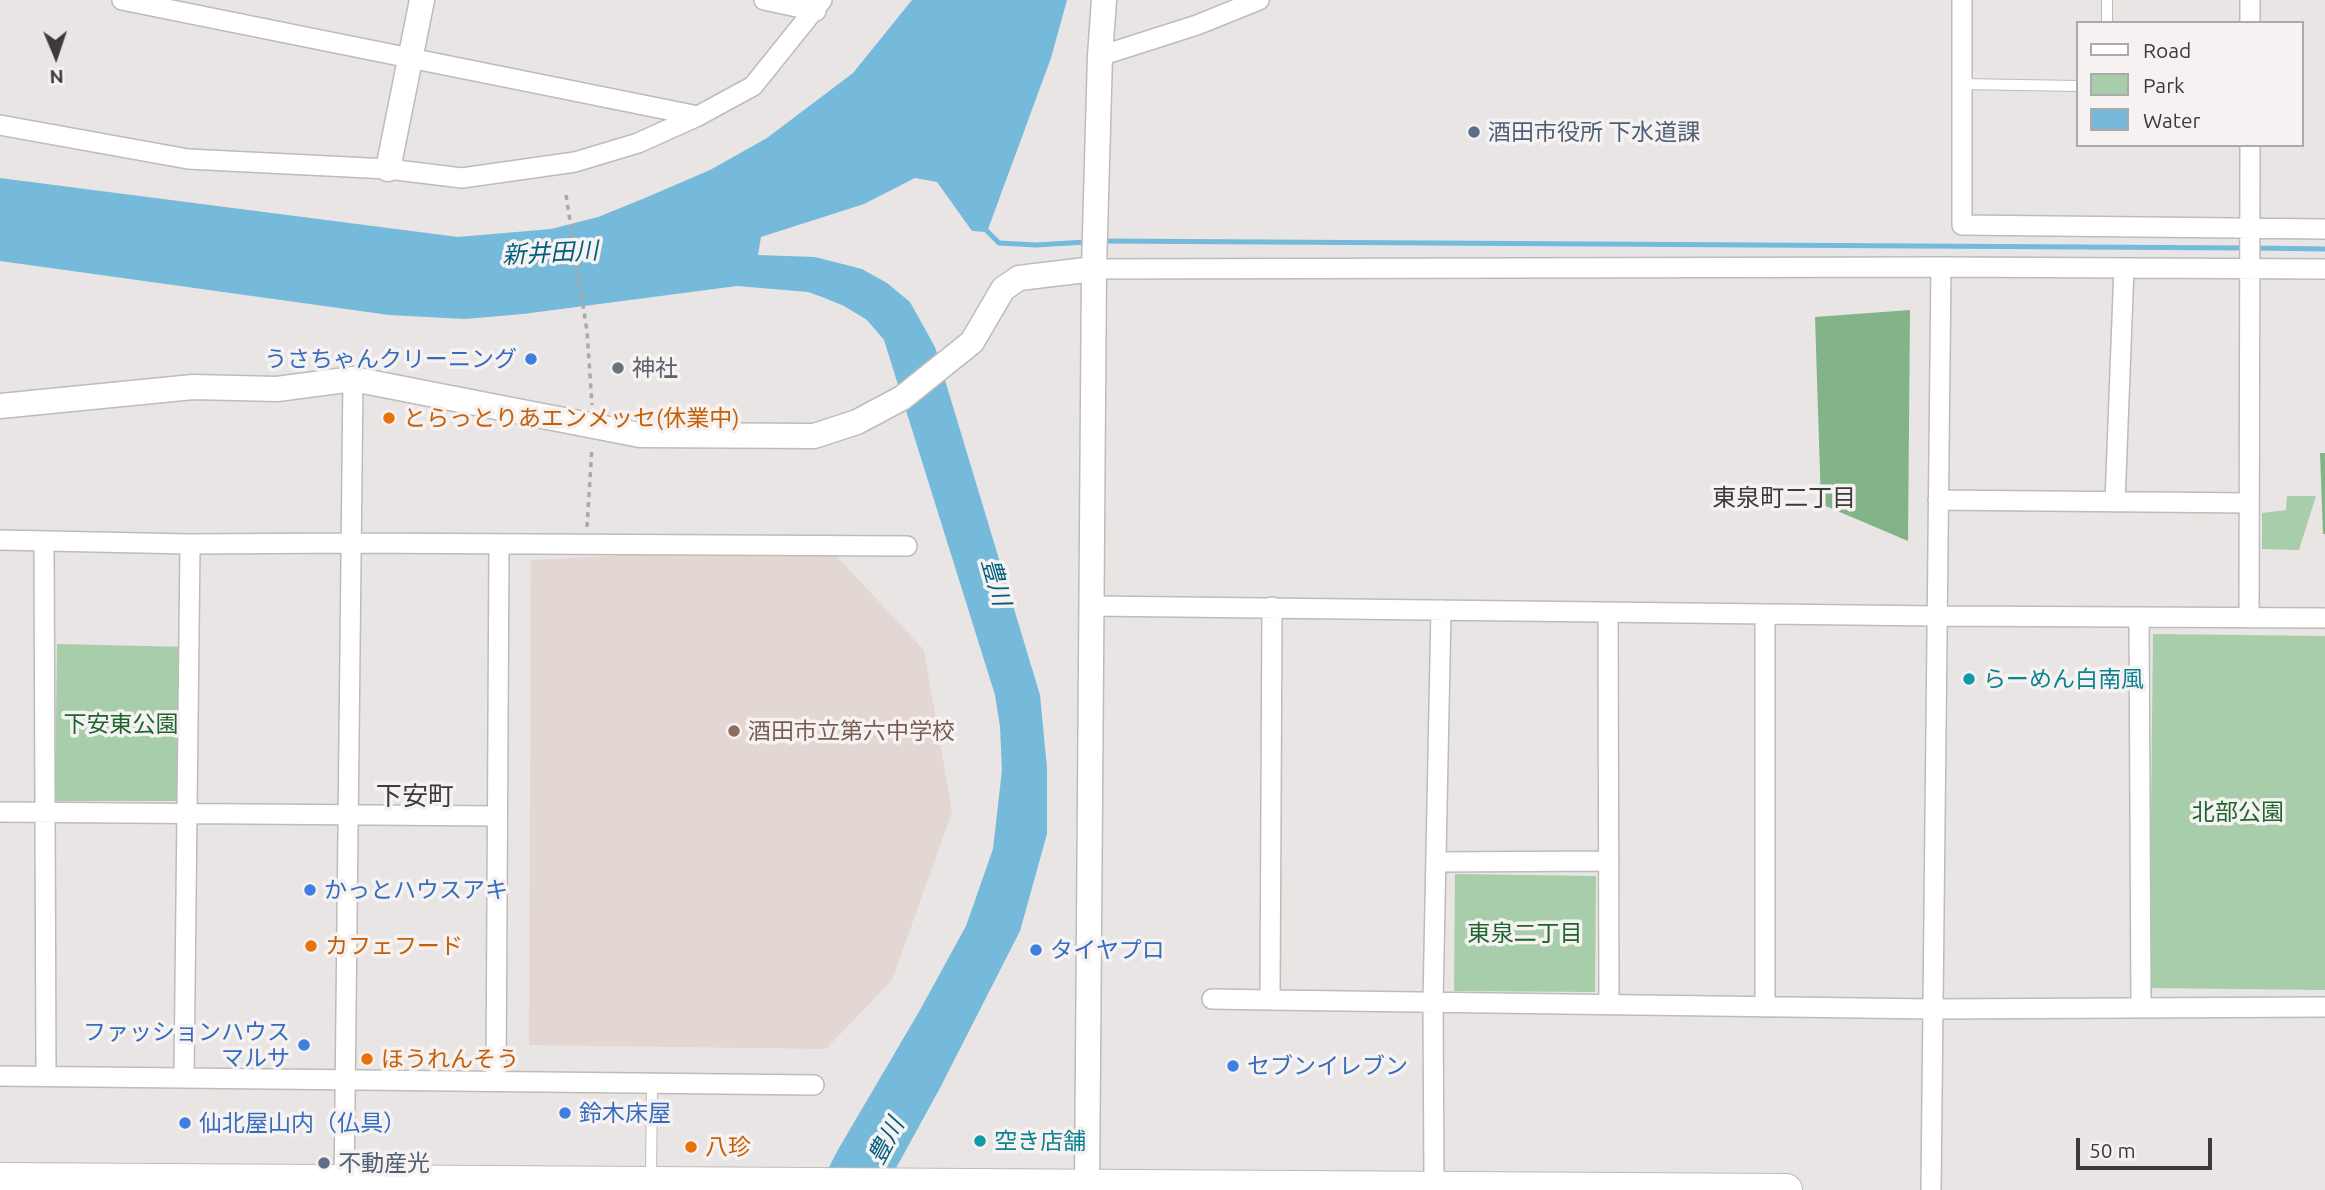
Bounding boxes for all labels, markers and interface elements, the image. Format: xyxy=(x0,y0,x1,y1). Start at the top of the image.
north arrow xyxy=(21,21,91,91)
legend xyxy=(2076,21,2304,147)
text: Road xyxy=(2143,38,2191,62)
text: N xyxy=(49,66,64,88)
text: Park xyxy=(2143,73,2185,97)
text: Water xyxy=(2143,108,2201,132)
place label: 酒田市役所 下水道課 xyxy=(1488,118,1700,146)
marker: 酒田市役所 下水道課 xyxy=(1466,124,1482,140)
water label: 新井田川 xyxy=(501,236,599,270)
place label: うさちゃんクリーニング xyxy=(264,345,517,373)
marker: うさちゃんクリーニング xyxy=(523,351,539,367)
place label: 神社 xyxy=(632,354,678,382)
marker: 神社 xyxy=(610,360,626,376)
place label: とらっとりあエンメッセ(休業中) xyxy=(403,404,739,432)
marker: とらっとりあエンメッセ(休業中) xyxy=(381,410,397,426)
district label: 東泉町二丁目 xyxy=(1712,484,1856,512)
water label: 豊川 xyxy=(976,555,1016,609)
place label: らーめん白南風 xyxy=(1983,665,2144,693)
marker: らーめん白南風 xyxy=(1961,671,1977,687)
park label: 下安東公園 xyxy=(64,710,178,738)
place label: 酒田市立第六中学校 xyxy=(748,717,955,745)
marker: 酒田市立第六中学校 xyxy=(726,723,742,739)
district label: 下安町 xyxy=(376,780,454,812)
park label: 北部公園 xyxy=(2192,798,2284,826)
place label: かっとハウスアキ xyxy=(324,876,508,904)
marker: かっとハウスアキ xyxy=(302,882,318,898)
park label: 東泉二丁目 xyxy=(1468,919,1582,947)
place label: カフェフード xyxy=(325,932,463,960)
place label: タイヤプロ xyxy=(1050,936,1165,964)
marker: カフェフード xyxy=(303,938,319,954)
marker: タイヤプロ xyxy=(1028,942,1044,958)
place label: ファッションハウス マルサ xyxy=(83,1018,290,1072)
marker: ファッションハウス マルサ xyxy=(296,1037,312,1053)
place label: ほうれんそう xyxy=(381,1045,519,1073)
marker: ほうれんそう xyxy=(359,1051,375,1067)
place label: セブンイレブン xyxy=(1247,1052,1408,1080)
marker: セブンイレブン xyxy=(1225,1058,1241,1074)
place label: 鈴木床屋 xyxy=(579,1099,671,1127)
marker: 鈴木床屋 xyxy=(557,1105,573,1121)
place label: 仙北屋山内（仏具） xyxy=(199,1109,406,1137)
water label: 豊川 xyxy=(862,1113,910,1169)
marker: 仙北屋山内（仏具） xyxy=(177,1115,193,1131)
scale bar xyxy=(2080,1124,2216,1168)
place label: 空き店舗 xyxy=(994,1127,1086,1155)
place label: 八珍 xyxy=(705,1133,751,1161)
marker: 空き店舗 xyxy=(972,1133,988,1149)
text: 50 m xyxy=(2089,1138,2136,1162)
marker: 八珍 xyxy=(683,1139,699,1155)
place label: 不動産光 xyxy=(338,1149,430,1177)
marker: 不動産光 xyxy=(316,1155,332,1171)

